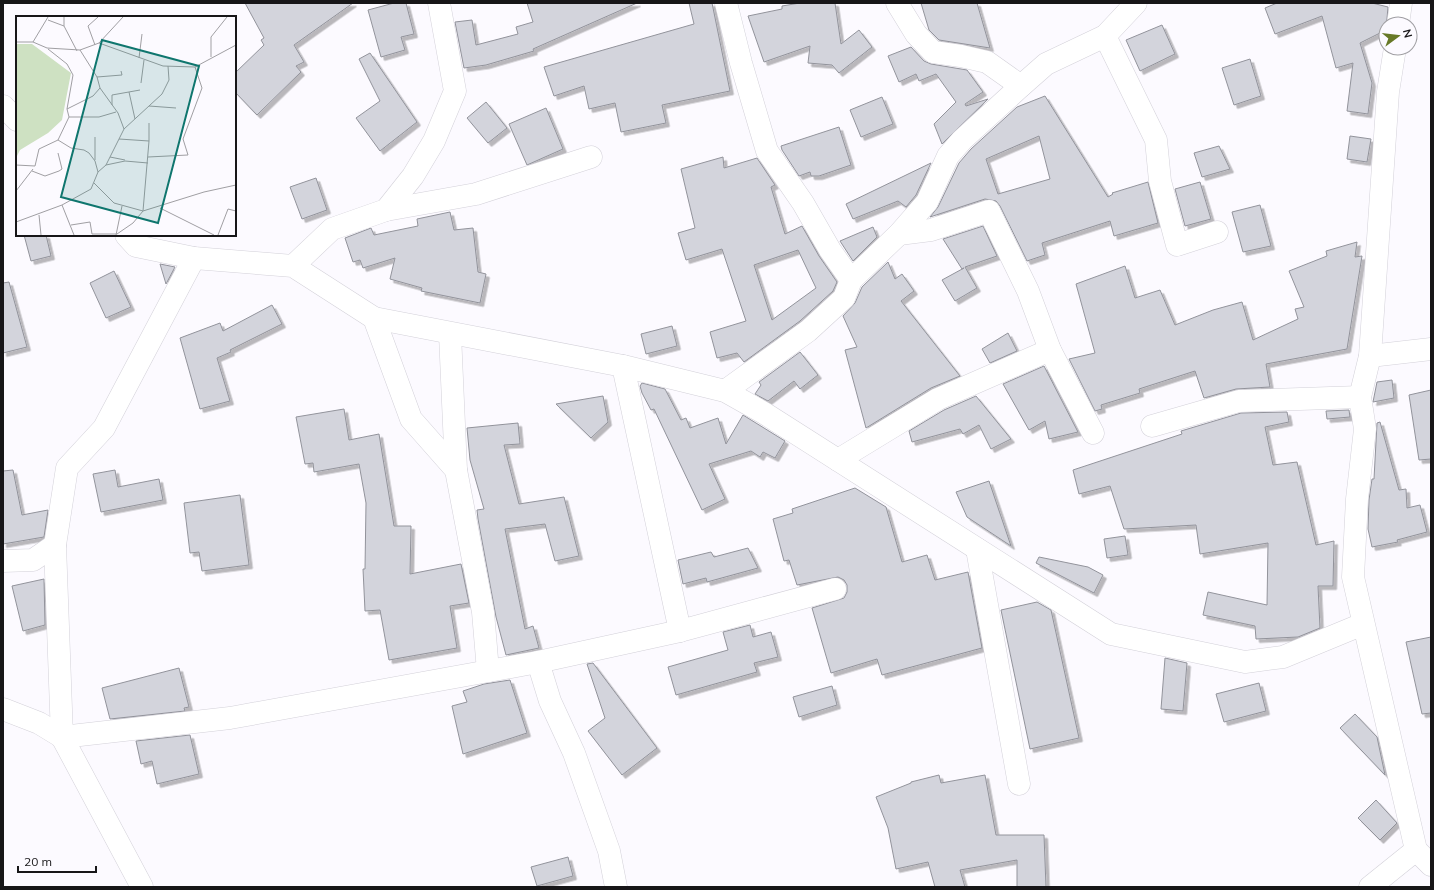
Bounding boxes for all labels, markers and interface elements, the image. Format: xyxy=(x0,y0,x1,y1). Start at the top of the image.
inset map xyxy=(16,16,236,236)
north arrow xyxy=(1378,16,1418,56)
text: N xyxy=(1400,28,1415,39)
scale bar xyxy=(18,848,96,874)
text: 20 m xyxy=(24,854,52,869)

